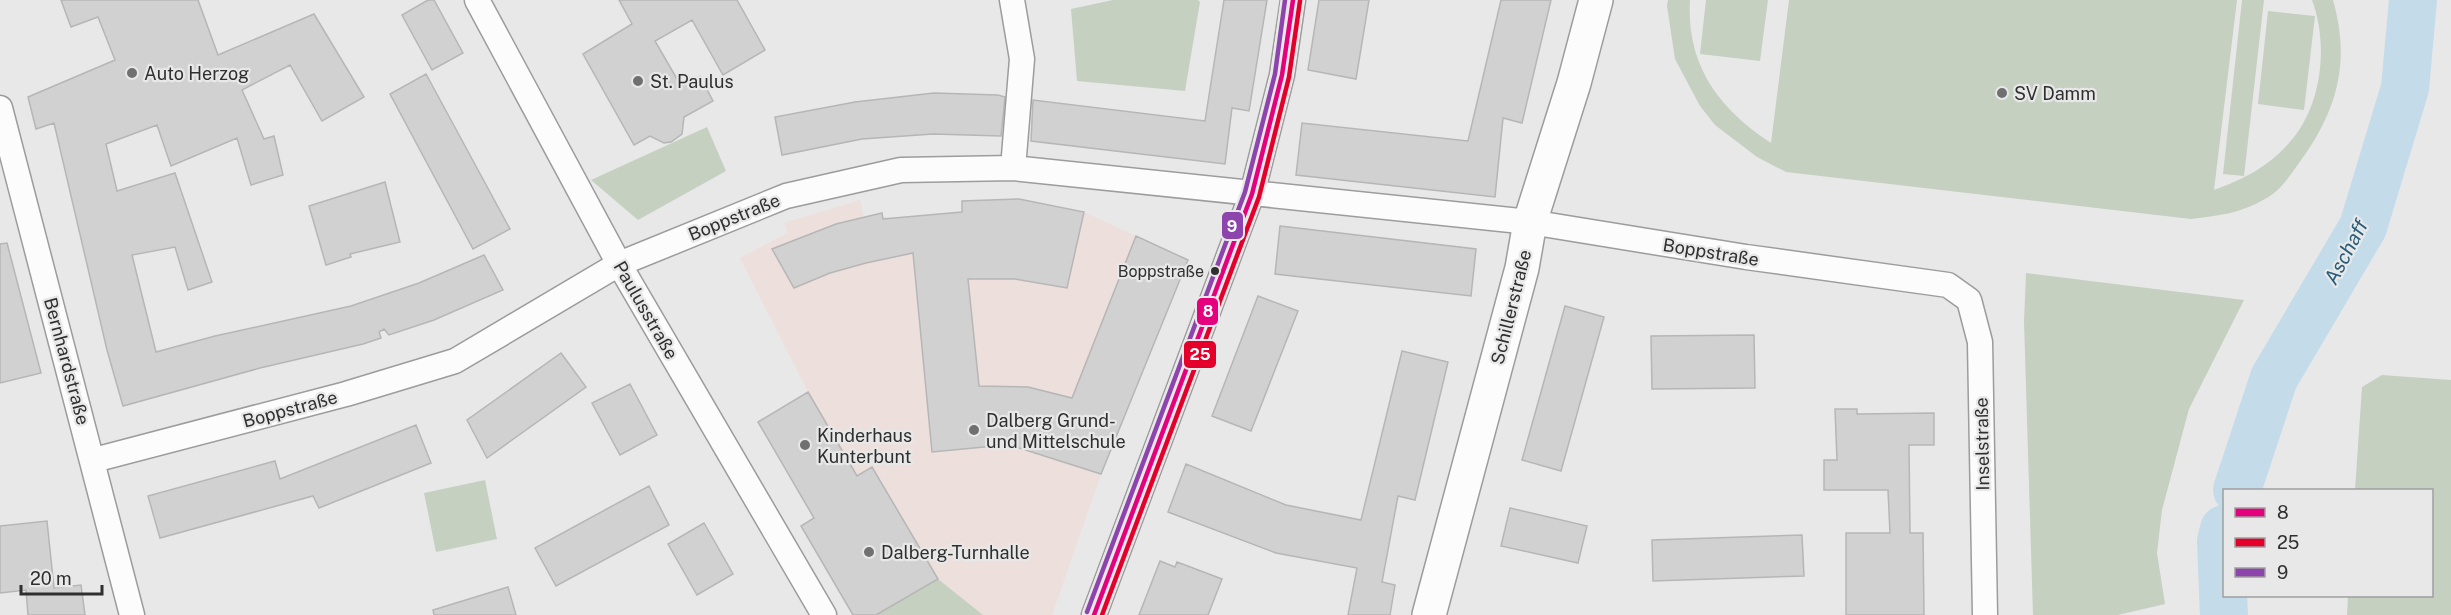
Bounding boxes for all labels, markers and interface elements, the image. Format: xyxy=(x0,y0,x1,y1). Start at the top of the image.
place label: Auto Herzog xyxy=(144,63,249,84)
marker: Auto Herzog xyxy=(125,66,139,80)
place label: St. Paulus xyxy=(650,71,734,92)
marker: St. Paulus xyxy=(631,74,645,88)
place label: SV Damm xyxy=(2014,83,2096,104)
marker: SV Damm xyxy=(1995,86,2009,100)
street label: Boppstraße xyxy=(685,189,783,245)
line badge: 9 xyxy=(1221,211,1244,240)
water label: Aschaff xyxy=(2319,214,2374,288)
text: 9 xyxy=(1227,217,1237,236)
street label: Boppstraße xyxy=(1661,234,1761,270)
street label: Schillerstraße xyxy=(1487,247,1535,367)
street label: Paulusstraße xyxy=(609,257,683,363)
place label: Boppstraße xyxy=(1118,262,1204,281)
marker: Boppstraße xyxy=(1209,265,1221,277)
street label: Bernhardstraße xyxy=(40,295,94,427)
line badge: 8 xyxy=(1196,297,1219,326)
text: 8 xyxy=(1203,302,1214,321)
line badge: 25 xyxy=(1183,340,1217,369)
text: 25 xyxy=(1190,345,1211,364)
street label: Boppstraße xyxy=(240,386,340,432)
street label: Inselstraße xyxy=(1971,397,1993,491)
place label: Dalberg Grund- und Mittelschule xyxy=(986,410,1126,452)
marker: Dalberg Grund- und Mittelschule xyxy=(967,423,981,437)
place label: Kinderhaus Kunterbunt xyxy=(817,425,912,467)
marker: Kinderhaus Kunterbunt xyxy=(798,438,812,452)
legend xyxy=(2223,489,2433,597)
text: 8 xyxy=(2277,502,2289,523)
text: 25 xyxy=(2277,532,2299,553)
place label: Dalberg-Turnhalle xyxy=(881,542,1030,563)
marker: Dalberg-Turnhalle xyxy=(862,545,876,559)
scale bar xyxy=(21,558,102,596)
text: 9 xyxy=(2277,562,2288,583)
text: 20 m xyxy=(30,568,72,589)

